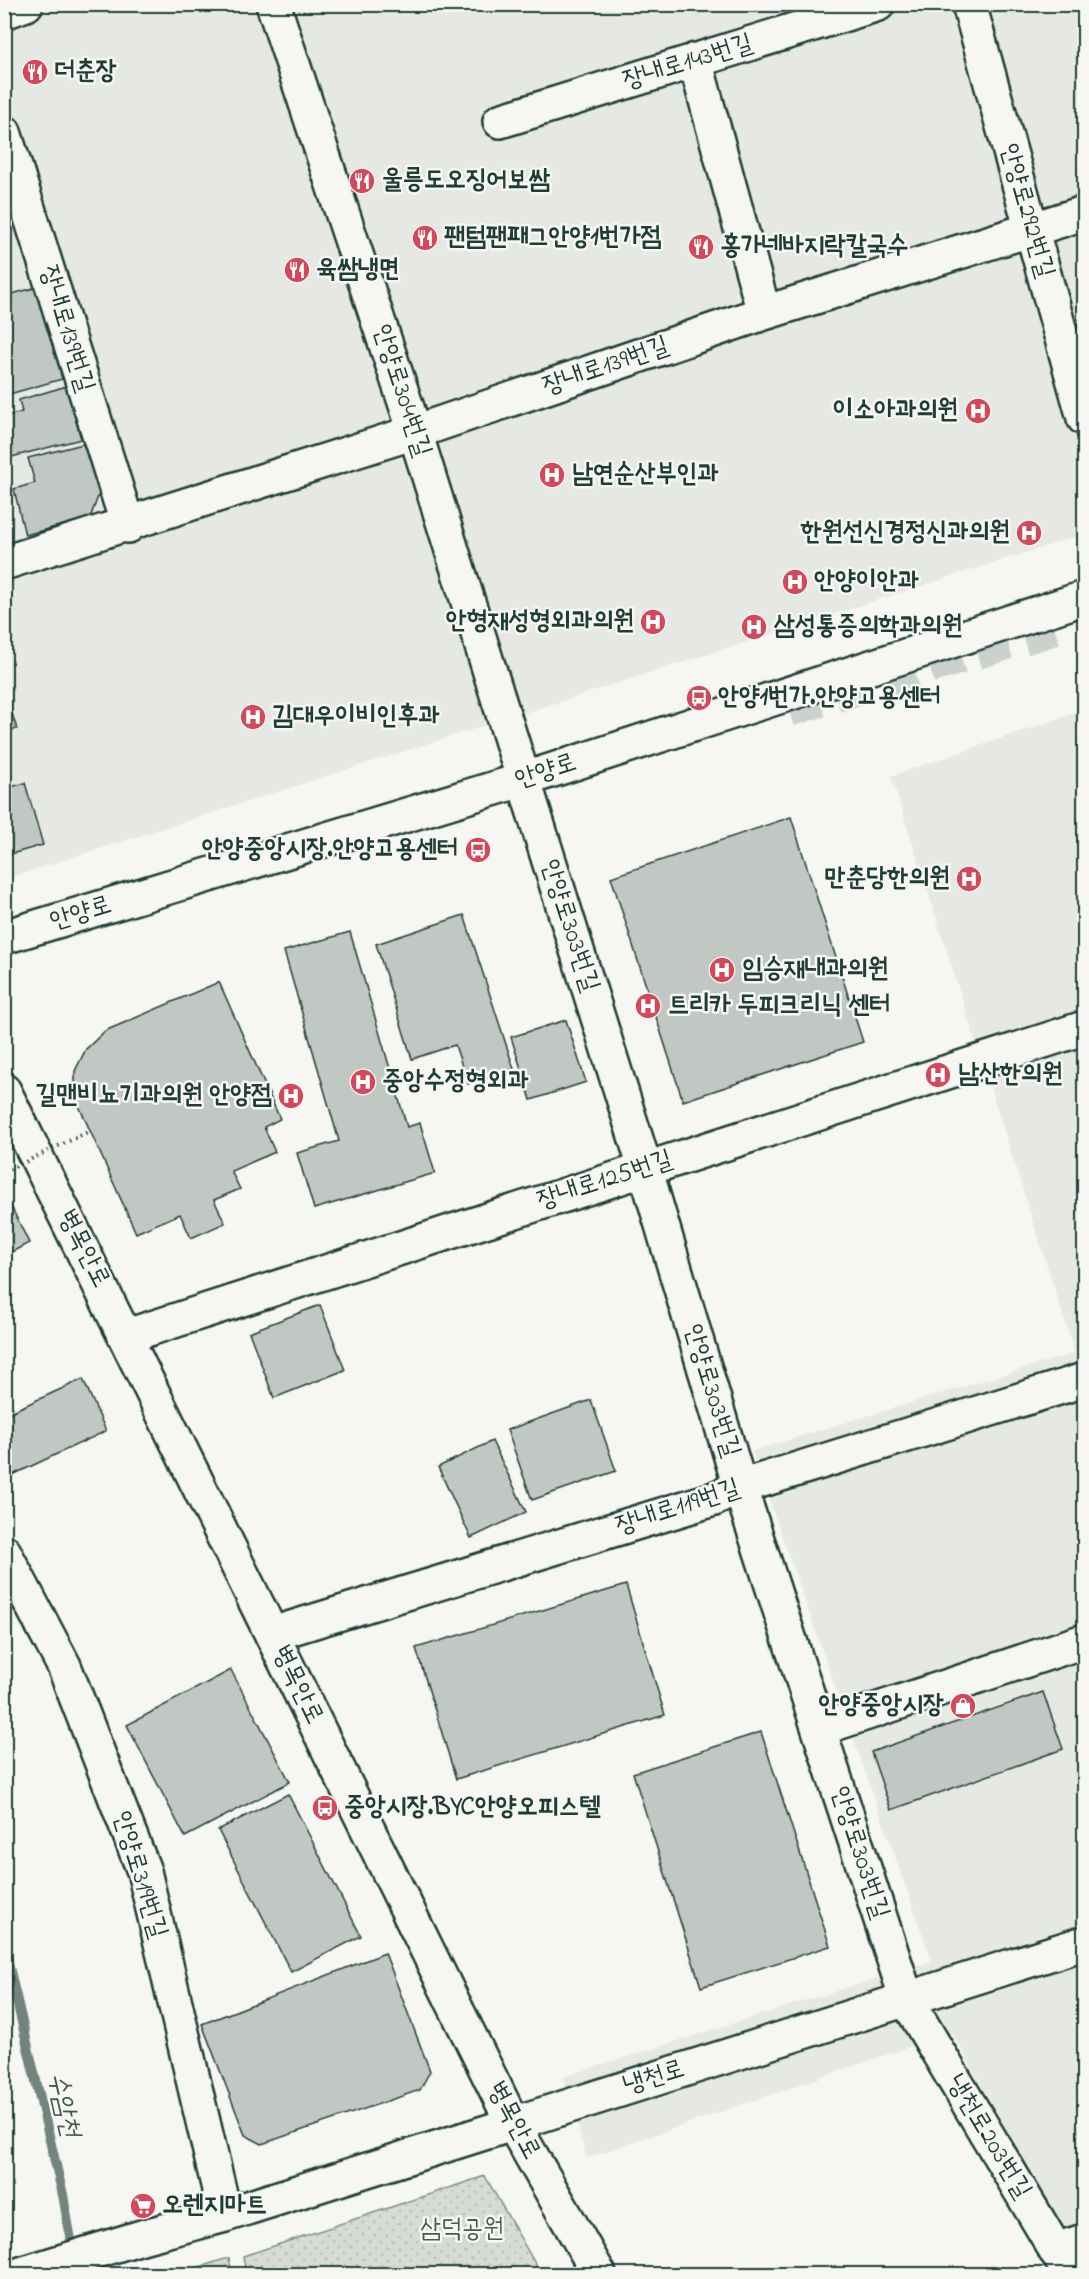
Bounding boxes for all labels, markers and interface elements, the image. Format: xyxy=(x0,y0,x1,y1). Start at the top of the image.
street label: 장내로143번길 xyxy=(618,25,758,101)
place label: 더춘장 xyxy=(54,53,117,91)
restaurant icon: 더춘장 xyxy=(20,57,50,87)
street label: 안양로292번길 xyxy=(989,139,1063,283)
place label: 울릉도오징어보쌈 xyxy=(382,162,550,200)
restaurant icon: 울릉도오징어보쌈 xyxy=(347,166,377,196)
place label: 팬텀팬패그안양1번가점 xyxy=(444,219,662,257)
restaurant icon: 팬텀팬패그안양1번가점 xyxy=(410,223,440,253)
place label: 홍가네바지락칼국수 xyxy=(720,228,908,266)
restaurant icon: 홍가네바지락칼국수 xyxy=(686,232,716,262)
place label: 육쌈냉면 xyxy=(316,251,400,289)
restaurant icon: 육쌈냉면 xyxy=(282,255,312,285)
street label: 장내로139번길 xyxy=(29,261,103,397)
street label: 안양로304번길 xyxy=(362,320,440,462)
street label: 장내로139번길 xyxy=(538,328,674,406)
place label: 이소아과의원 xyxy=(832,392,958,430)
hospital icon: 이소아과의원 xyxy=(963,396,993,426)
place label: 남연순산부인과 xyxy=(572,456,719,494)
hospital icon: 남연순산부인과 xyxy=(537,460,567,490)
place label: 한원선신경정신과의원 xyxy=(800,514,1010,552)
hospital icon: 한원선신경정신과의원 xyxy=(1014,518,1044,548)
place label: 안양이안과 xyxy=(814,563,919,601)
hospital icon: 안양이안과 xyxy=(780,567,810,597)
place label: 안형재성형외과의원 xyxy=(446,603,634,641)
hospital icon: 안형재성형외과의원 xyxy=(638,607,668,637)
place label: 삼성통증의학과의원 xyxy=(773,608,962,646)
hospital icon: 삼성통증의학과의원 xyxy=(739,612,769,642)
place label: 안양1번가.안양고용센터 xyxy=(718,679,941,717)
bus stop icon: 안양1번가.안양고용센터 xyxy=(684,683,714,713)
place label: 김대우이비인후과 xyxy=(272,698,439,736)
hospital icon: 김대우이비인후과 xyxy=(238,702,268,732)
street label: 안양로 xyxy=(510,744,582,800)
place label: 안양중앙시장.안양고용센터 xyxy=(202,831,458,869)
bus stop icon: 안양중앙시장.안양고용센터 xyxy=(463,835,493,865)
street label: 안양로303번길 xyxy=(530,855,608,997)
place label: 만춘당한의원 xyxy=(824,860,950,898)
hospital icon: 만춘당한의원 xyxy=(954,864,984,894)
street label: 안양로 xyxy=(45,887,117,941)
place label: 임승재내과의원 xyxy=(742,951,888,989)
hospital icon: 임승재내과의원 xyxy=(707,955,737,985)
place label: 트리카 두피크리닉 센터 xyxy=(668,987,890,1025)
hospital icon: 트리카 두피크리닉 센터 xyxy=(633,991,663,1021)
place label: 남산한의원 xyxy=(958,1056,1063,1094)
hospital icon: 남산한의원 xyxy=(923,1060,953,1090)
place label: 중앙수정형외과 xyxy=(382,1063,529,1101)
hospital icon: 중앙수정형외과 xyxy=(348,1067,378,1097)
place label: 길맨비뇨기과의원 안양점 xyxy=(35,1077,272,1115)
hospital icon: 길맨비뇨기과의원 안양점 xyxy=(276,1081,306,1111)
street label: 장내로125번길 xyxy=(532,1141,678,1221)
street label: 병목안로 xyxy=(47,1203,119,1295)
street label: 안양로303번길 xyxy=(673,1320,749,1462)
street label: 장내로119번길 xyxy=(611,1470,745,1546)
street label: 병목안로 xyxy=(262,1639,332,1731)
place label: 안양중앙시장 xyxy=(818,1687,944,1725)
shop icon: 안양중앙시장 xyxy=(948,1691,978,1721)
street label: 안양로303번길 xyxy=(820,1782,898,1924)
place label: 중앙시장.BYC안양오피스텔 xyxy=(344,1789,601,1827)
bus stop icon: 중앙시장.BYC안양오피스텔 xyxy=(310,1793,340,1823)
street label: 안양로319번길 xyxy=(102,1807,176,1943)
street label: 냉천로 xyxy=(618,2051,690,2105)
street label: 냉천로203번길 xyxy=(936,2067,1040,2207)
water label: 수암천 xyxy=(37,2069,90,2143)
street label: 병목안로 xyxy=(477,2075,549,2167)
place label: 오렌지마트 xyxy=(162,2187,267,2225)
supermarket icon: 오렌지마트 xyxy=(128,2191,158,2221)
park label: 삼덕공원 xyxy=(420,2211,504,2249)

